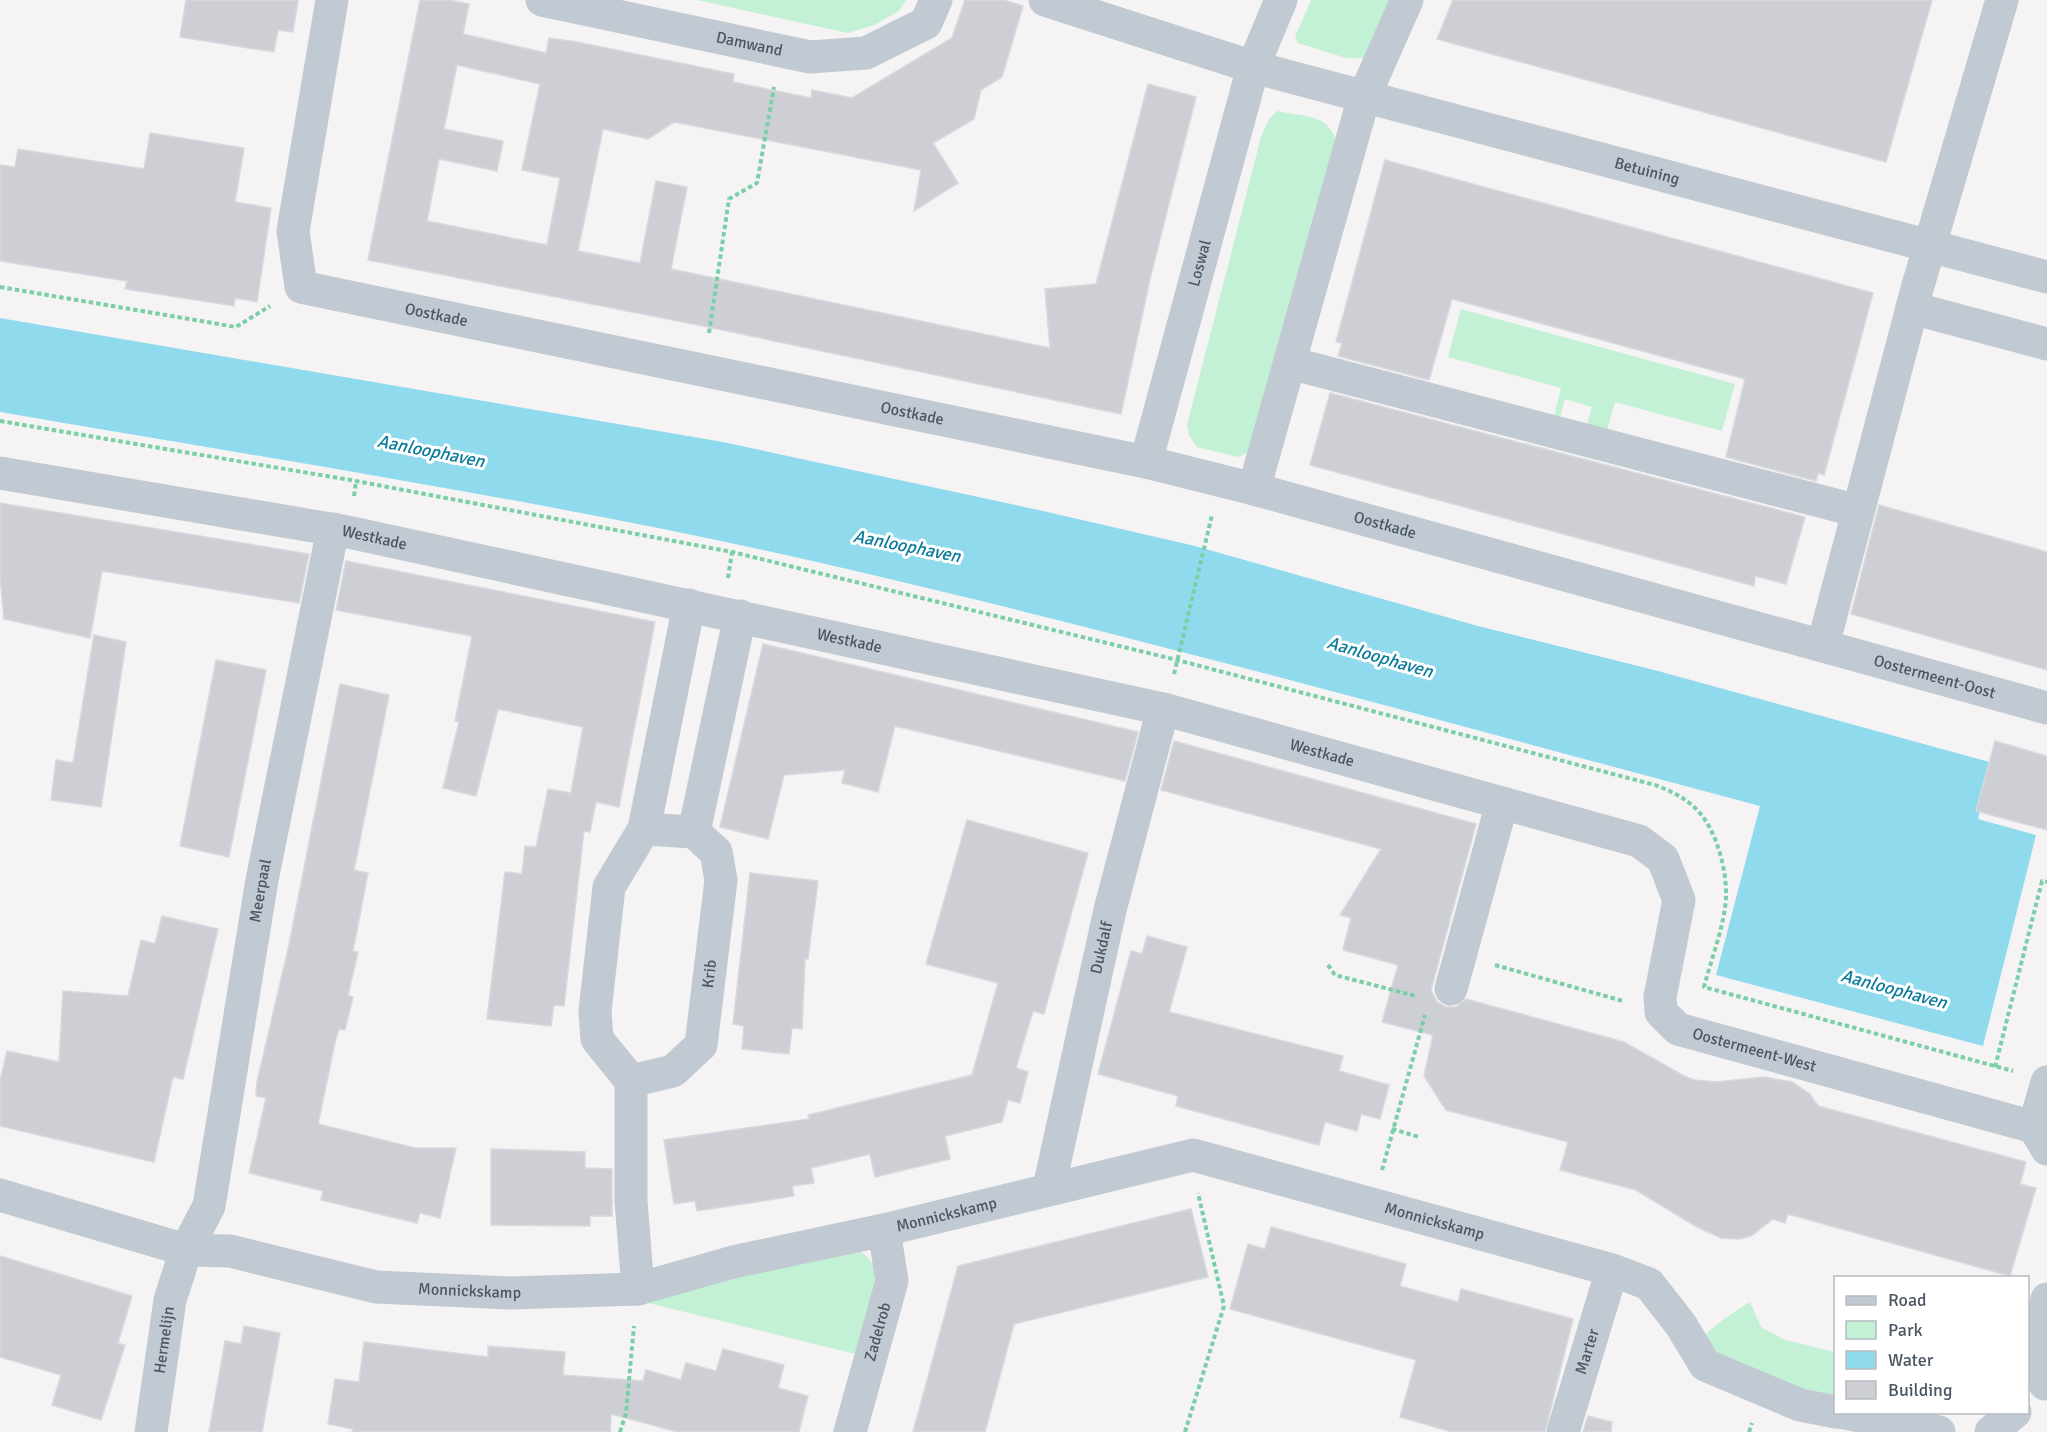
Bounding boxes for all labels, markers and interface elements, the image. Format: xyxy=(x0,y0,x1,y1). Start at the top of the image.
street label: Damwand xyxy=(714,27,785,61)
street label: Betuining xyxy=(1612,153,1682,189)
street label: Loswal xyxy=(1184,237,1216,289)
street label: Oostkade xyxy=(403,299,470,331)
street label: Oostkade xyxy=(879,397,946,430)
water label: Aanloophaven xyxy=(376,430,488,472)
street label: Oostkade xyxy=(1351,507,1419,543)
street label: Westkade xyxy=(340,521,409,555)
water label: Aanloophaven xyxy=(852,525,964,567)
street label: Westkade xyxy=(815,624,884,658)
water label: Aanloophaven xyxy=(1325,631,1436,683)
street label: Oostermeent-Oost xyxy=(1871,651,1998,703)
street label: Westkade xyxy=(1287,735,1357,772)
street label: Meerpaal xyxy=(245,857,276,924)
street label: Dukdalf xyxy=(1086,919,1117,976)
street label: Krib xyxy=(698,959,721,989)
water label: Aanloophaven xyxy=(1839,964,1950,1014)
street label: Oostermeent-West xyxy=(1690,1023,1819,1077)
street label: Monnickskamp xyxy=(894,1193,999,1237)
street label: Monnickskamp xyxy=(1382,1198,1487,1245)
legend xyxy=(1834,1276,2029,1414)
street label: Monnickskamp xyxy=(418,1279,521,1303)
text: Road xyxy=(1888,1289,1927,1311)
street label: Zadelrob xyxy=(860,1300,896,1364)
street label: Hermelijn xyxy=(150,1305,179,1375)
text: Park xyxy=(1888,1319,1923,1341)
street label: Marter xyxy=(1571,1326,1604,1377)
text: Water xyxy=(1888,1349,1934,1371)
text: Building xyxy=(1888,1379,1952,1401)

